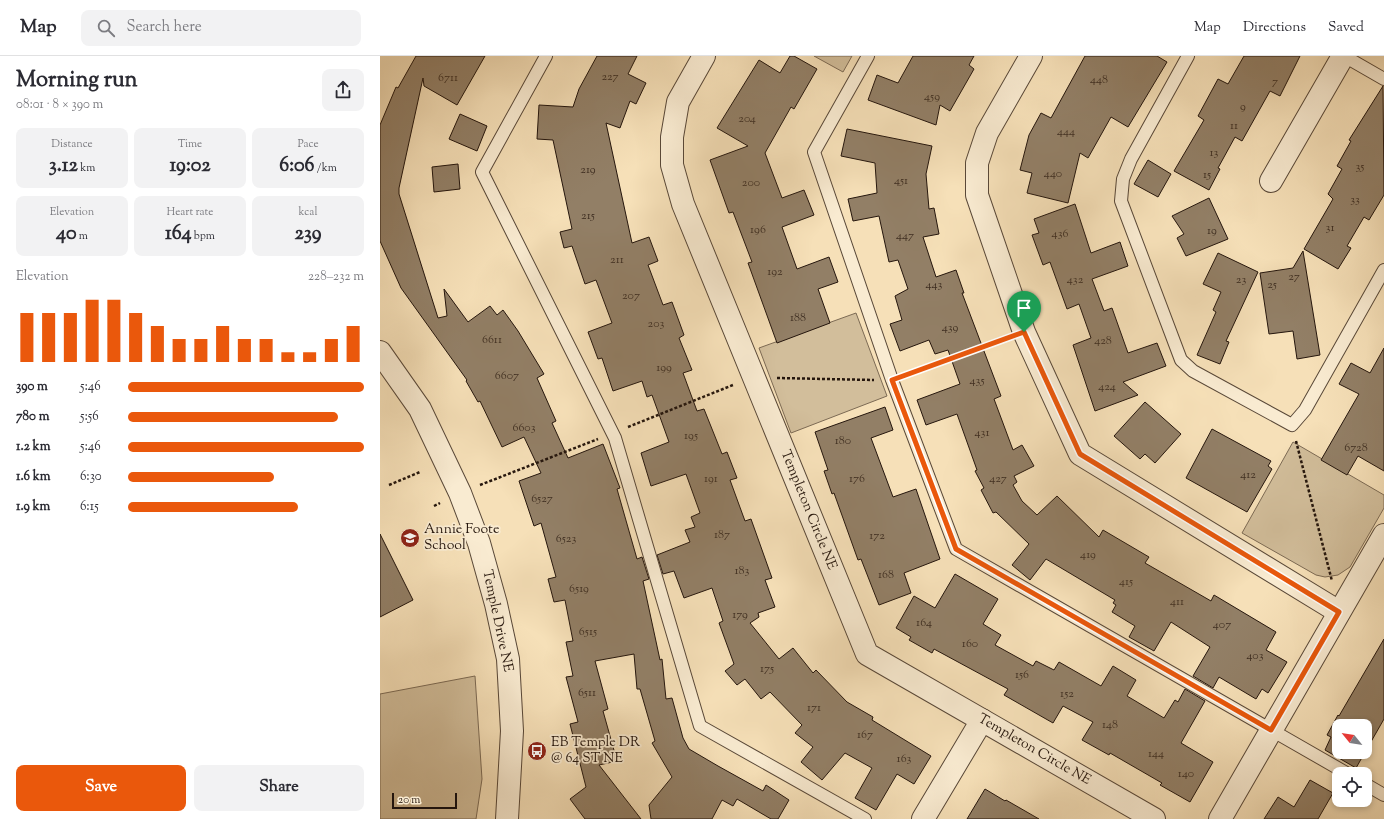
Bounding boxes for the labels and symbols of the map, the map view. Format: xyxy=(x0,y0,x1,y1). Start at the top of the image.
house number: 227 xyxy=(601,68,619,86)
house number: 6711 xyxy=(438,69,458,87)
house number: 448 xyxy=(1090,71,1108,89)
house number: 7 xyxy=(1272,73,1278,91)
house number: 459 xyxy=(924,88,940,106)
house number: 9 xyxy=(1240,98,1246,116)
house number: 204 xyxy=(738,110,756,128)
house number: 11 xyxy=(1230,117,1238,135)
house number: 444 xyxy=(1057,123,1075,141)
house number: 13 xyxy=(1210,144,1219,162)
house number: 35 xyxy=(1356,158,1364,176)
house number: 219 xyxy=(580,161,596,179)
house number: 440 xyxy=(1044,165,1062,183)
house number: 15 xyxy=(1203,166,1211,184)
house number: 451 xyxy=(894,172,908,190)
house number: 200 xyxy=(742,174,760,192)
house number: 33 xyxy=(1350,191,1360,209)
house number: 215 xyxy=(581,207,595,225)
house number: 31 xyxy=(1326,219,1334,237)
house number: 196 xyxy=(750,221,766,239)
house number: 19 xyxy=(1207,222,1217,240)
house number: 436 xyxy=(1052,225,1068,243)
house number: 447 xyxy=(896,227,914,245)
house number: 211 xyxy=(610,251,624,269)
house number: 192 xyxy=(767,263,783,281)
house number: 27 xyxy=(1288,268,1300,286)
house number: 432 xyxy=(1067,271,1084,289)
house number: 23 xyxy=(1236,271,1246,289)
house number: 443 xyxy=(926,276,943,294)
house number: 25 xyxy=(1267,276,1277,294)
house number: 207 xyxy=(622,287,640,305)
pin xyxy=(1007,291,1041,332)
house number: 188 xyxy=(790,309,806,327)
house number: 203 xyxy=(648,315,665,333)
house number: 439 xyxy=(942,319,958,337)
house number: 6611 xyxy=(482,331,502,349)
house number: 428 xyxy=(1094,332,1112,350)
house number: 199 xyxy=(656,359,672,377)
house number: 6607 xyxy=(495,367,519,385)
house number: 435 xyxy=(969,372,985,390)
house number: 424 xyxy=(1098,378,1116,396)
house number: 6603 xyxy=(512,419,536,437)
house number: 431 xyxy=(975,424,989,442)
house number: 195 xyxy=(684,427,698,445)
house number: 180 xyxy=(835,432,851,450)
house number: 6728 xyxy=(1344,439,1368,457)
street label: Templeton Circle NE xyxy=(775,447,841,573)
house number: 412 xyxy=(1240,466,1256,484)
house number: 191 xyxy=(704,470,718,488)
house number: 176 xyxy=(849,470,865,488)
house number: 427 xyxy=(989,470,1007,488)
house number: 6527 xyxy=(531,490,553,508)
place label: Annie Foote School xyxy=(424,520,499,556)
house number: 187 xyxy=(714,526,730,544)
school or university icon: Annie Foote School xyxy=(399,527,421,549)
house number: 172 xyxy=(869,527,885,545)
house number: 6523 xyxy=(556,530,576,548)
house number: 419 xyxy=(1080,546,1096,564)
house number: 183 xyxy=(735,562,750,580)
house number: 168 xyxy=(878,566,894,584)
street label: Temple Drive NE xyxy=(476,568,518,674)
house number: 415 xyxy=(1119,573,1133,591)
house number: 6519 xyxy=(569,580,589,598)
house number: 411 xyxy=(1170,593,1184,611)
house number: 179 xyxy=(732,606,748,624)
house number: 164 xyxy=(916,614,932,632)
house number: 407 xyxy=(1213,616,1231,634)
house number: 6515 xyxy=(579,623,597,641)
house number: 160 xyxy=(962,635,978,653)
house number: 403 xyxy=(1246,647,1264,665)
house number: 175 xyxy=(760,660,774,678)
house number: 156 xyxy=(1015,666,1029,684)
house number: 6511 xyxy=(578,684,596,702)
house number: 152 xyxy=(1060,685,1074,703)
house number: 171 xyxy=(807,699,821,717)
street label: Templeton Circle NE xyxy=(974,709,1095,791)
house number: 148 xyxy=(1102,716,1118,734)
north arrow xyxy=(1332,719,1372,759)
house number: 167 xyxy=(857,726,873,744)
place label: EB Temple DR @ 64 ST NE xyxy=(551,733,640,769)
bus stop icon: EB Temple DR @ 64 ST NE xyxy=(526,740,548,762)
house number: 144 xyxy=(1148,745,1164,763)
house number: 163 xyxy=(897,750,912,768)
house number: 140 xyxy=(1178,765,1194,783)
scale bar xyxy=(392,791,457,810)

